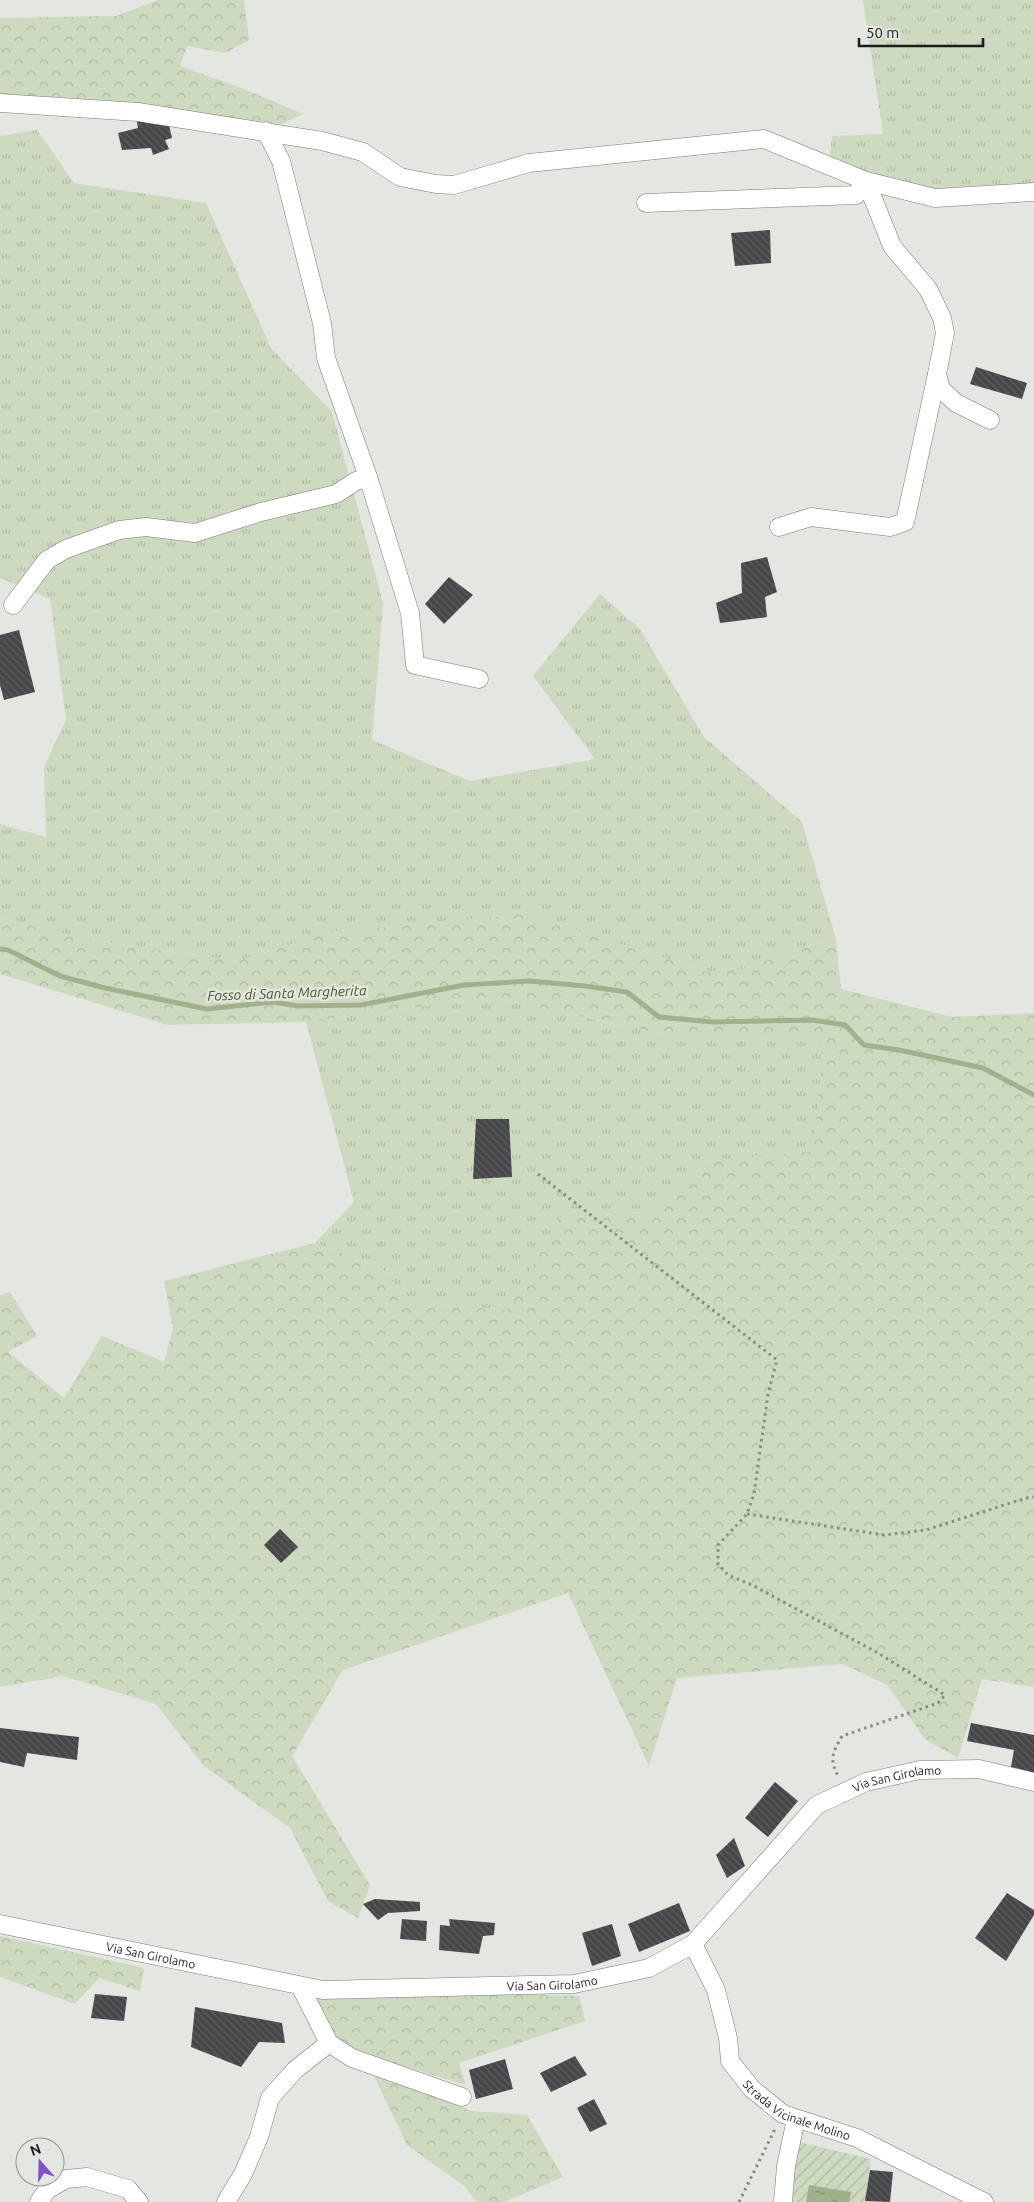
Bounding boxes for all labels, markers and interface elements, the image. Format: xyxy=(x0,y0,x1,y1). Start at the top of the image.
scale bar xyxy=(859,15,983,47)
text: 50 m xyxy=(866,24,899,41)
water label: Fosso di Santa Margherita xyxy=(207,982,367,1004)
street label: Via San Girolamo xyxy=(850,1763,941,1794)
street label: Via San Girolamo xyxy=(105,1939,197,1970)
street label: Via San Girolamo xyxy=(507,1973,599,1992)
street label: Strada Vicinale Molino xyxy=(741,2077,852,2142)
north arrow xyxy=(15,2137,65,2187)
text: N xyxy=(28,2140,43,2159)

